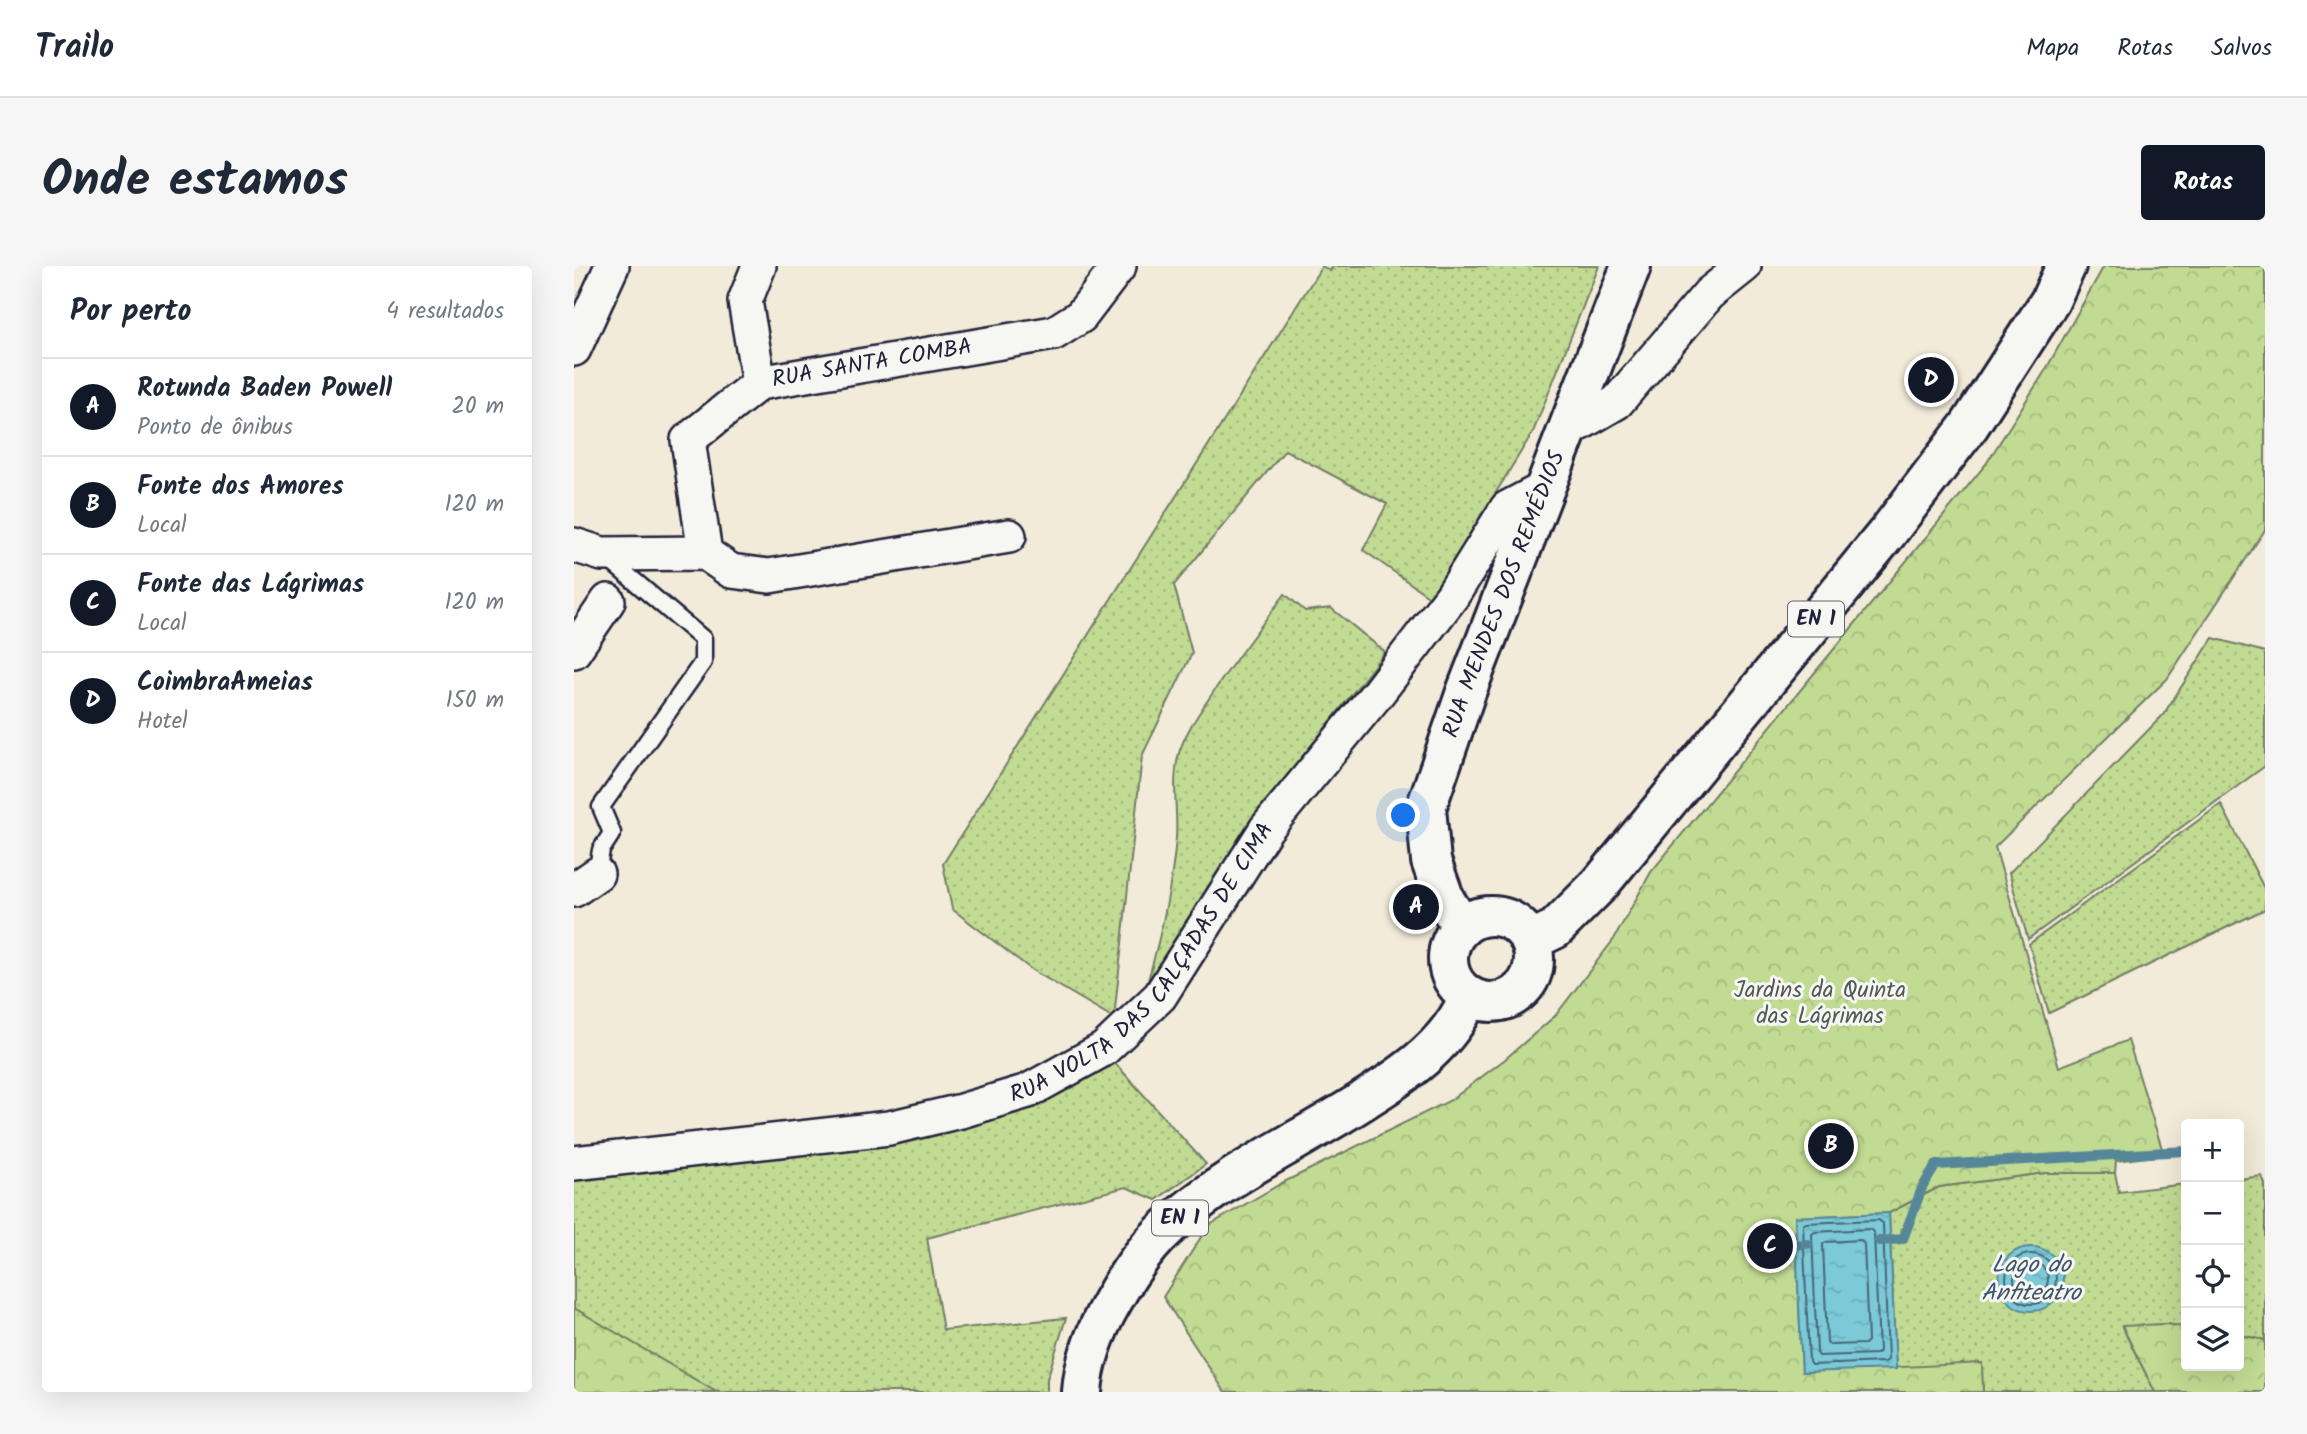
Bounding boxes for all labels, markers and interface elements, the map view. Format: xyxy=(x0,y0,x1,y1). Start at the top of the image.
text: Trailo xyxy=(35,22,114,75)
text: Mapa xyxy=(2026,29,2079,68)
text: Rotas xyxy=(2117,29,2173,68)
text: Salvos xyxy=(2211,29,2272,68)
text: Onde estamos xyxy=(42,143,348,221)
button: Rotas xyxy=(2141,145,2265,220)
text: Por perto xyxy=(70,288,191,336)
text: 4 resultados xyxy=(386,294,504,330)
street label: RUA SANTA COMBA xyxy=(769,329,975,398)
pin: D xyxy=(1908,354,1954,406)
text: Rotunda Baden Powell xyxy=(137,368,392,410)
text: A xyxy=(86,389,100,425)
text: 20 m xyxy=(452,389,504,425)
text: Ponto de ônibus xyxy=(137,410,293,446)
street label: RUA MENDES DOS REMÉDIOS xyxy=(1433,446,1576,743)
text: Fonte dos Amores xyxy=(137,466,344,508)
text: B xyxy=(86,487,100,523)
text: 120 m xyxy=(444,487,504,523)
text: Local xyxy=(137,508,187,544)
text: Fonte das Lágrimas xyxy=(137,564,364,606)
text: C xyxy=(86,585,100,621)
text: 120 m xyxy=(444,585,504,621)
road number: EN 1 xyxy=(1788,602,1844,636)
text: Local xyxy=(137,606,187,642)
text: CoimbraAmeias xyxy=(137,662,313,704)
text: D xyxy=(85,683,101,719)
text: 150 m xyxy=(445,683,504,719)
text: Hotel xyxy=(137,704,188,740)
your location xyxy=(1386,798,1420,832)
street label: RUA VOLTA DAS CALÇADAS DE CIMA xyxy=(1006,816,1284,1113)
pin: A xyxy=(1393,881,1439,933)
park label: Jardins da Quinta das Lágrimas xyxy=(1734,973,1906,1035)
map controls xyxy=(2181,1119,2244,1371)
button: + xyxy=(2181,1119,2244,1182)
pin: B xyxy=(1808,1120,1854,1172)
button: − xyxy=(2181,1182,2244,1245)
road number: EN 1 xyxy=(1152,1200,1208,1236)
pin: C xyxy=(1747,1220,1793,1272)
button: locate xyxy=(2181,1245,2244,1308)
water label: Lago do Anfiteatro xyxy=(1981,1246,2083,1313)
button: layers xyxy=(2181,1308,2244,1371)

